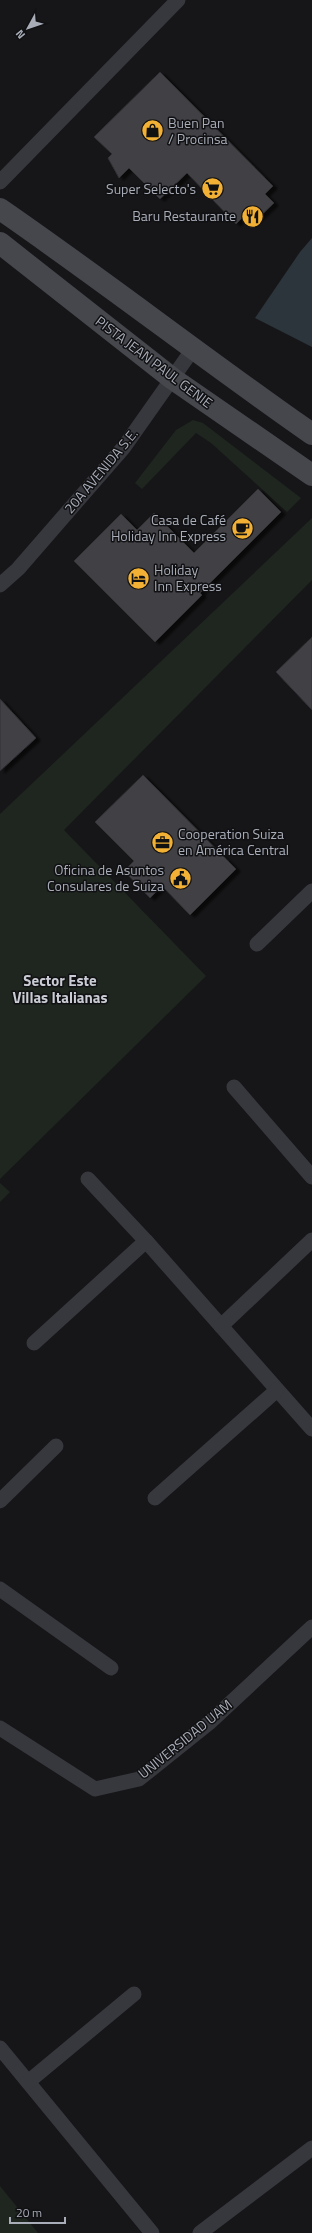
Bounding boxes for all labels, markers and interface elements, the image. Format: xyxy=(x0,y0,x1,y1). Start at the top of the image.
north arrow xyxy=(8,8,48,48)
text: N xyxy=(12,26,29,42)
place label: Buen Pan / Procinsa xyxy=(168,112,227,149)
shop icon: Buen Pan / Procinsa xyxy=(139,118,165,144)
supermarket icon: Super Selecto's xyxy=(199,176,225,202)
place label: Super Selecto's xyxy=(106,178,196,199)
restaurant icon: Baru Restaurante xyxy=(239,203,265,229)
place label: Baru Restaurante xyxy=(132,205,236,226)
street label: PISTA JEAN PAUL GENIE xyxy=(91,310,218,413)
street label: 20A AVENIDA S.E. xyxy=(59,424,143,518)
place label: Casa de Café Holiday Inn Express xyxy=(111,509,226,546)
cafe icon: Casa de Café Holiday Inn Express xyxy=(229,515,255,541)
place label: Holiday Inn Express xyxy=(154,559,222,596)
hotel icon: Holiday Inn Express xyxy=(125,565,151,591)
place label: Cooperation Suiza en América Central xyxy=(178,823,289,860)
office icon: Cooperation Suiza en América Central xyxy=(149,829,175,855)
place label: Oficina de Asuntos Consulares de Suiza xyxy=(47,859,164,896)
public building icon: Oficina de Asuntos Consulares de Suiza xyxy=(167,865,193,891)
district label: Sector Este Villas Italianas xyxy=(12,969,108,1009)
street label: UNIVERSIDAD UAM xyxy=(133,1694,236,1783)
scale bar xyxy=(10,2199,65,2225)
text: 20 m xyxy=(16,2203,42,2222)

